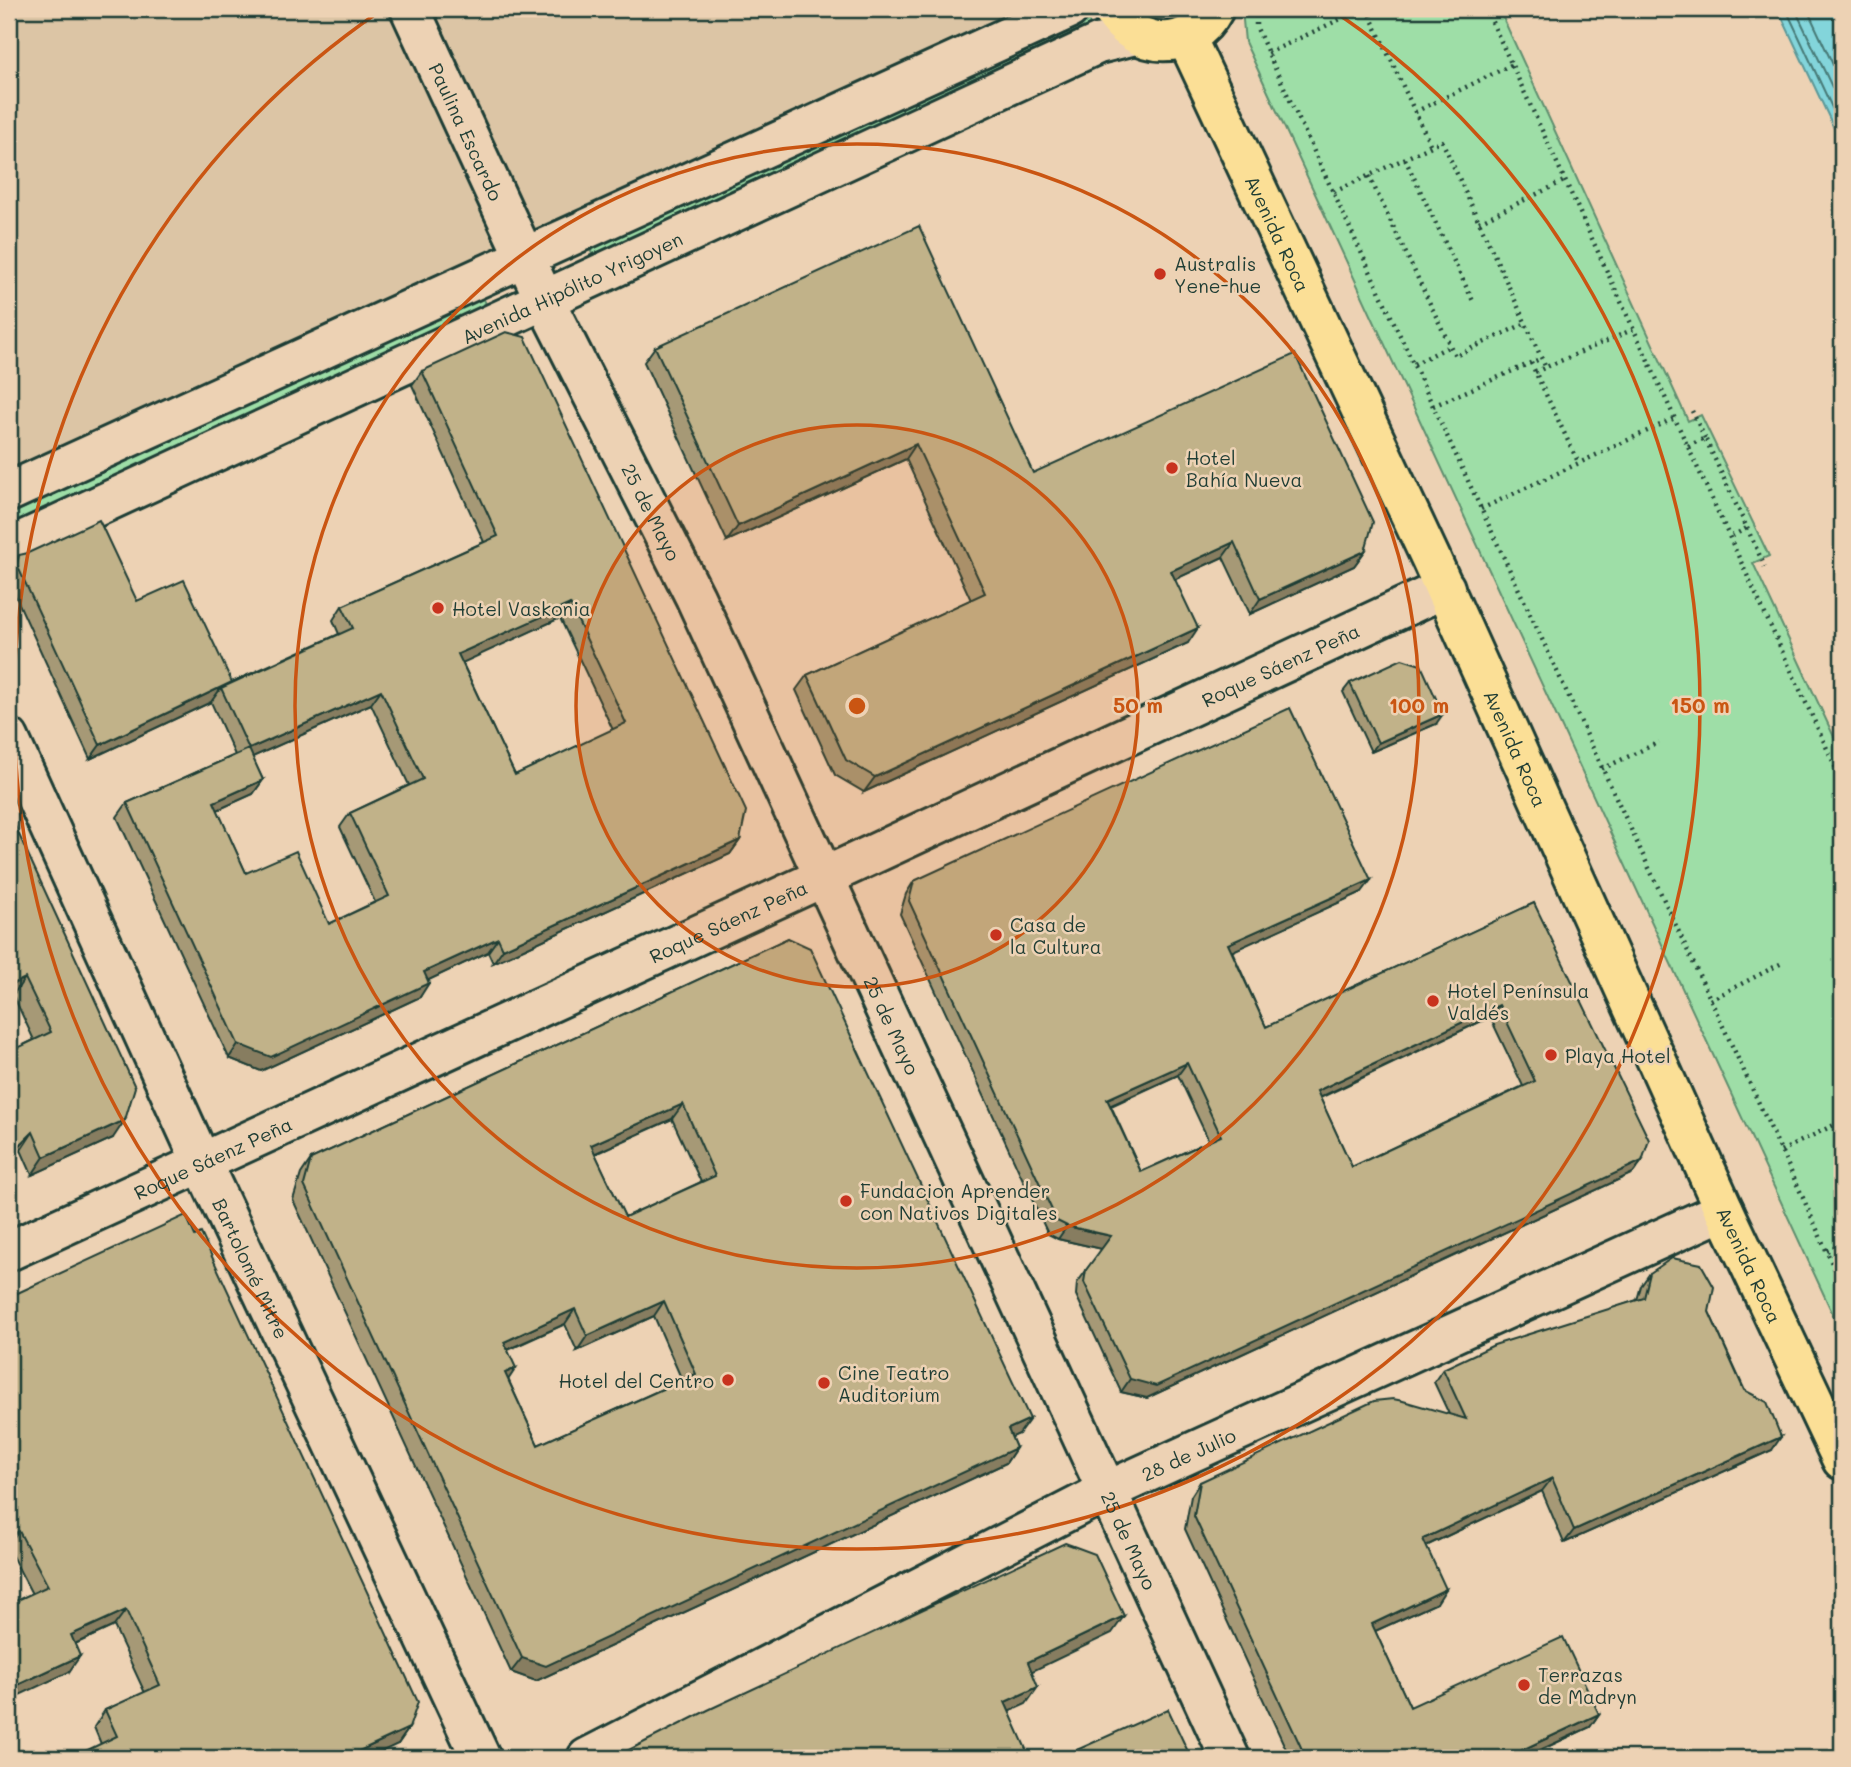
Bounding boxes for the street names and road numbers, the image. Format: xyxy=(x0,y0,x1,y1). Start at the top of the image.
street label: Paulina Escardo xyxy=(424,59,509,204)
street label: Avenida Roca xyxy=(1240,171,1316,296)
street label: Avenida Hipólito Yrigoyen xyxy=(457,225,686,349)
street label: 25 de Mayo xyxy=(617,459,687,565)
street label: Roque Sáenz Peña xyxy=(1197,617,1363,712)
street label: Avenida Roca xyxy=(1479,686,1553,811)
street label: Roque Sáenz Peña xyxy=(645,874,811,968)
street label: 25 de Mayo xyxy=(859,972,926,1078)
street label: Roque Sáenz Peña xyxy=(130,1111,296,1205)
street label: Bartolomé Mitre xyxy=(208,1194,295,1343)
street label: Avenida Roca xyxy=(1712,1202,1788,1327)
street label: 28 de Julio xyxy=(1137,1422,1239,1486)
street label: 25 de Mayo xyxy=(1096,1487,1163,1593)

